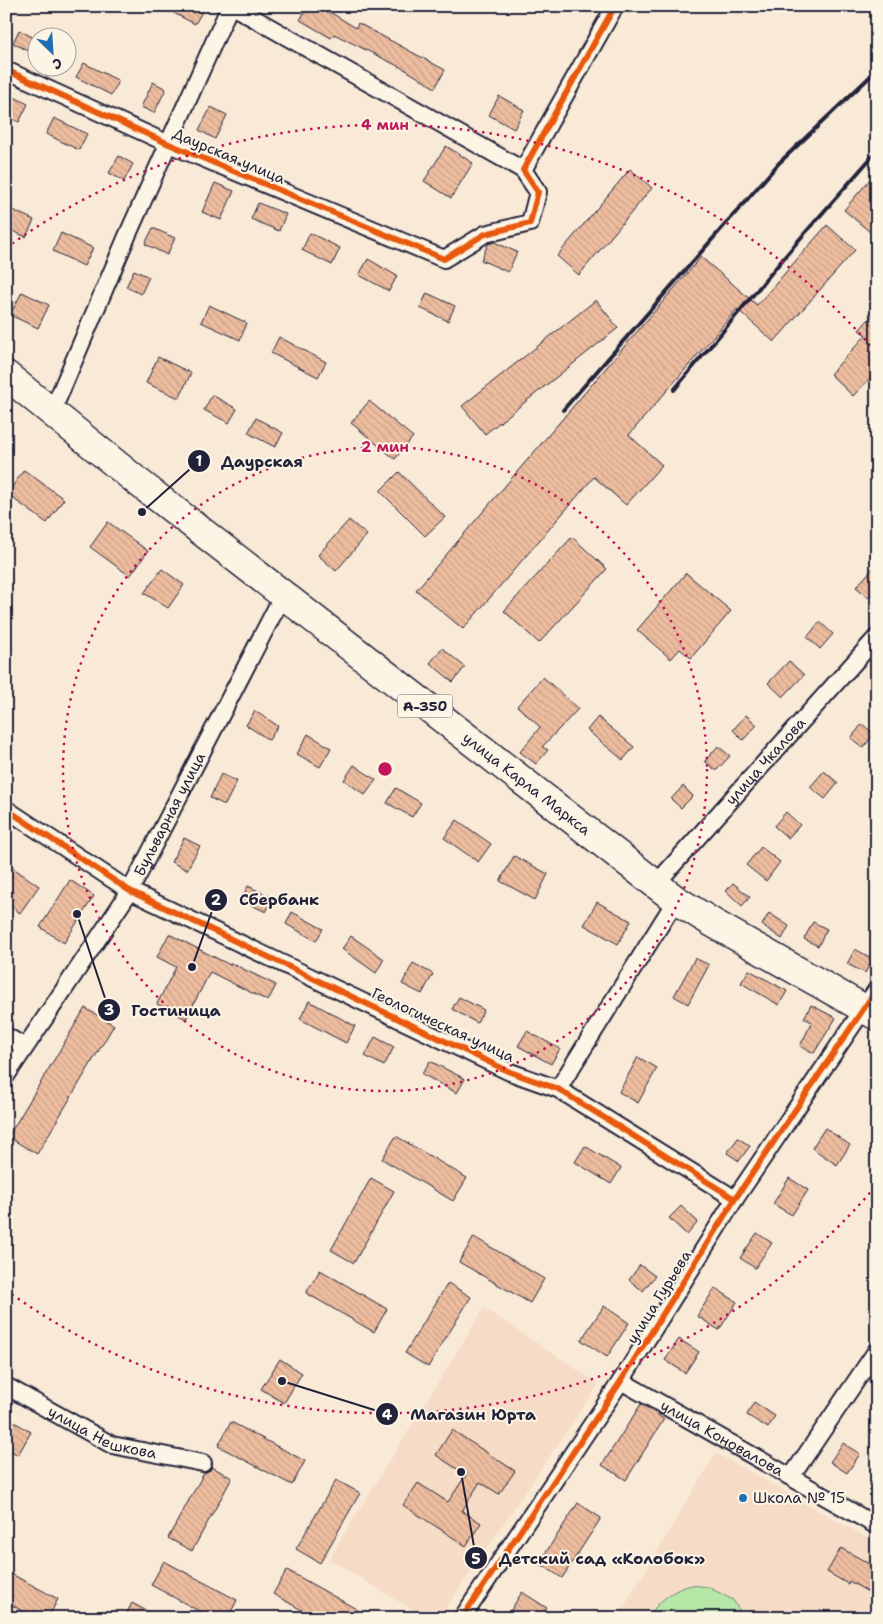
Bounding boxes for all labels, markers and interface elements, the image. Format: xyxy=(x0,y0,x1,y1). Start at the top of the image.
north arrow xyxy=(28,28,78,78)
text: С xyxy=(50,54,65,74)
text: 4 мин xyxy=(361,115,409,135)
street label: Даурская улица xyxy=(170,123,289,189)
text: 2 мин xyxy=(361,437,409,457)
callout: Даурская xyxy=(186,446,313,477)
text: 1 xyxy=(196,451,203,471)
text: Даурская xyxy=(221,451,303,472)
road number: А-350 xyxy=(398,694,452,718)
street label: улица Чкалова xyxy=(721,713,811,809)
street label: улица Карла Маркса xyxy=(458,728,595,840)
street label: Бульварная улица xyxy=(129,748,210,880)
centre of rings xyxy=(376,760,394,778)
callout: Сбербанк xyxy=(204,884,329,915)
text: Сбербанк xyxy=(239,889,319,910)
text: 2 xyxy=(211,890,222,910)
street label: Геологическая улица xyxy=(368,983,518,1067)
callout: Гостиница xyxy=(97,995,231,1026)
text: 3 xyxy=(104,1000,114,1020)
text: Гостиница xyxy=(131,1000,221,1021)
street label: улица Гурьева xyxy=(622,1246,696,1348)
street label: улица Коновалова xyxy=(657,1395,788,1481)
callout: Магазин Юрта xyxy=(375,1399,545,1430)
street label: улица Нешкова xyxy=(44,1401,159,1464)
text: Магазин Юрта xyxy=(410,1404,536,1425)
text: 4 xyxy=(382,1405,393,1425)
place label: Школа № 15 xyxy=(753,1488,845,1508)
marker: Школа № 15 xyxy=(737,1492,749,1504)
callout: Детский сад «Колобок» xyxy=(464,1543,715,1574)
text: Детский сад «Колобок» xyxy=(499,1548,705,1569)
text: 5 xyxy=(471,1549,481,1569)

